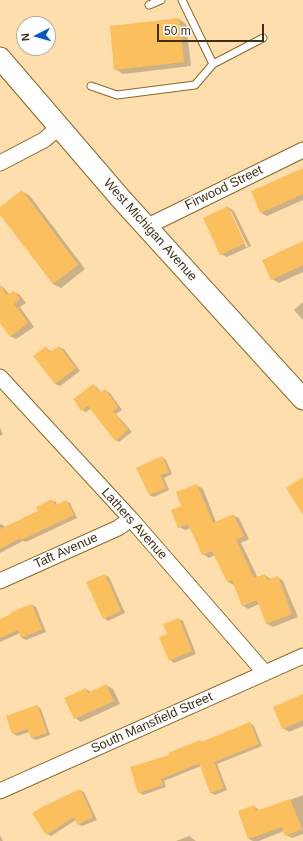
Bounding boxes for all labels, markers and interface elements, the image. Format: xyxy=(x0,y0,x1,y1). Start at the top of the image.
north arrow xyxy=(16,16,56,56)
scale bar xyxy=(159,16,266,42)
text: 50 m xyxy=(164,24,191,38)
text: N xyxy=(19,33,31,42)
street label: Firwood Street xyxy=(183,162,265,214)
street label: West Michigan Avenue xyxy=(100,176,200,284)
street label: Lathers Avenue xyxy=(98,485,170,563)
street label: Taft Avenue xyxy=(32,530,100,572)
street label: South Mansfield Street xyxy=(89,689,215,757)

